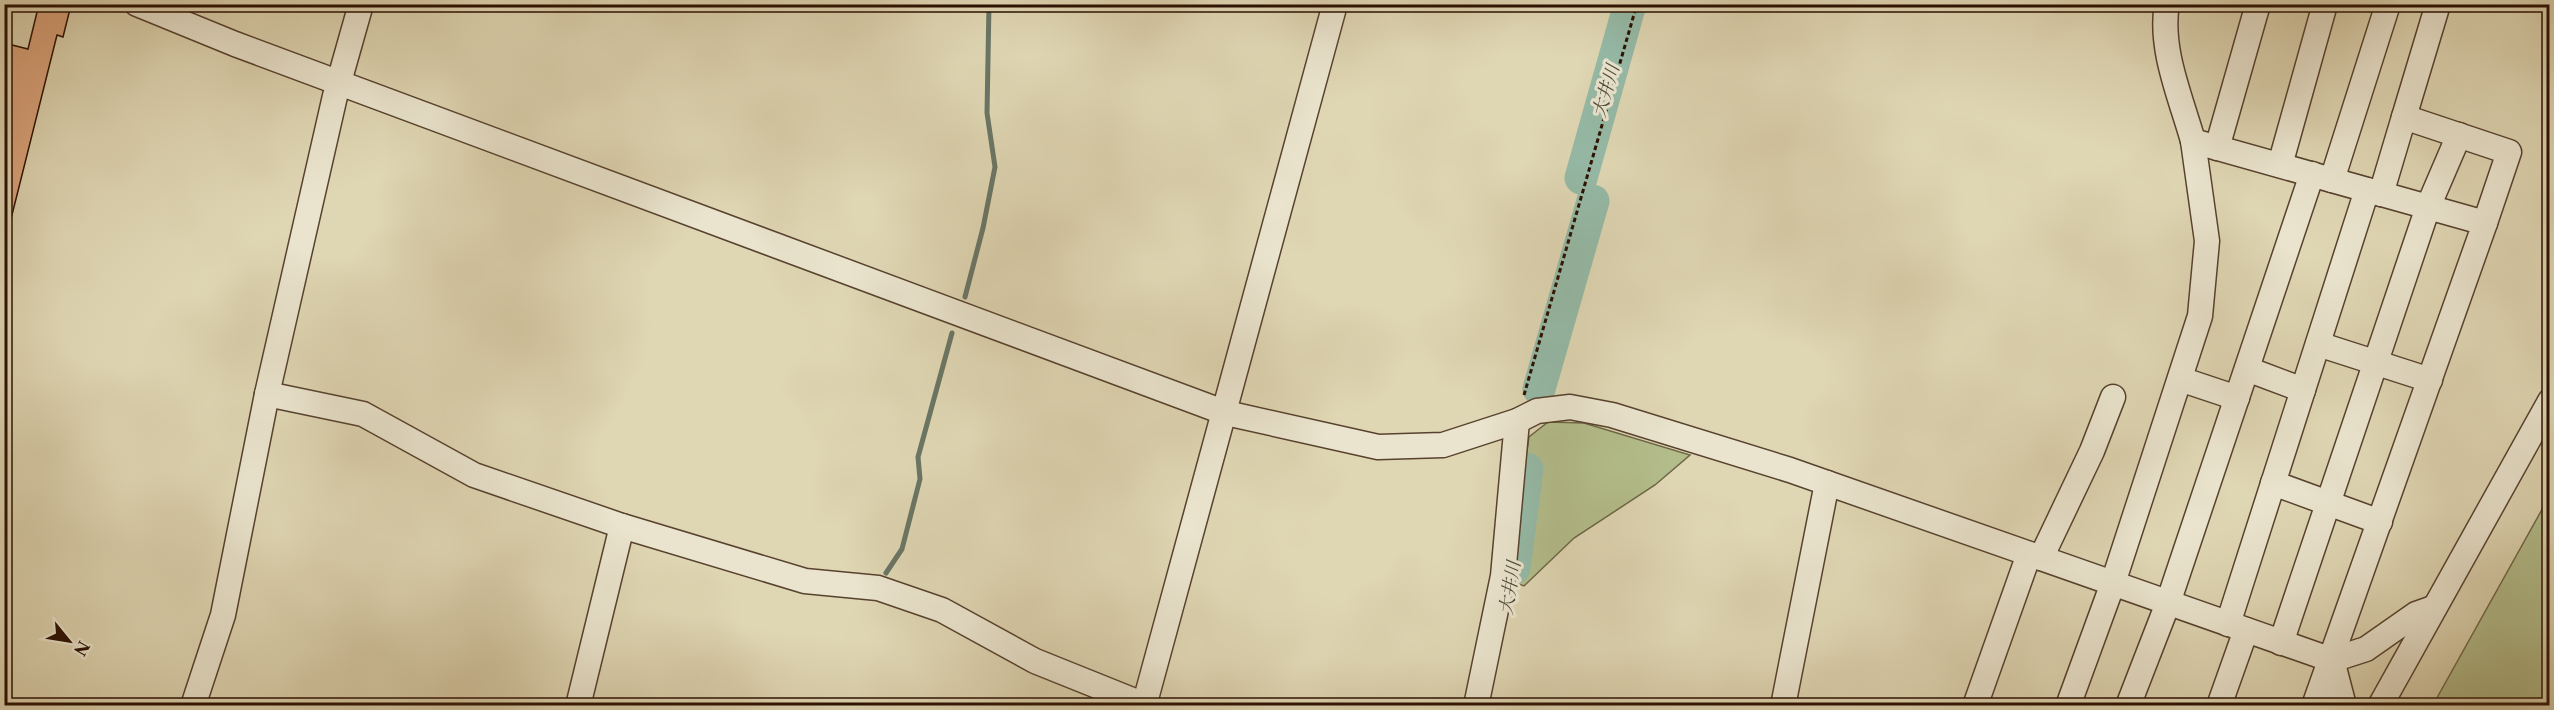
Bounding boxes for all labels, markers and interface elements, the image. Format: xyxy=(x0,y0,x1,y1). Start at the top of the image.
water label: 大井川 xyxy=(1588,60,1625,120)
water label: 大井川 xyxy=(1495,558,1525,616)
north arrow xyxy=(39,611,99,671)
text: N xyxy=(70,637,94,660)

